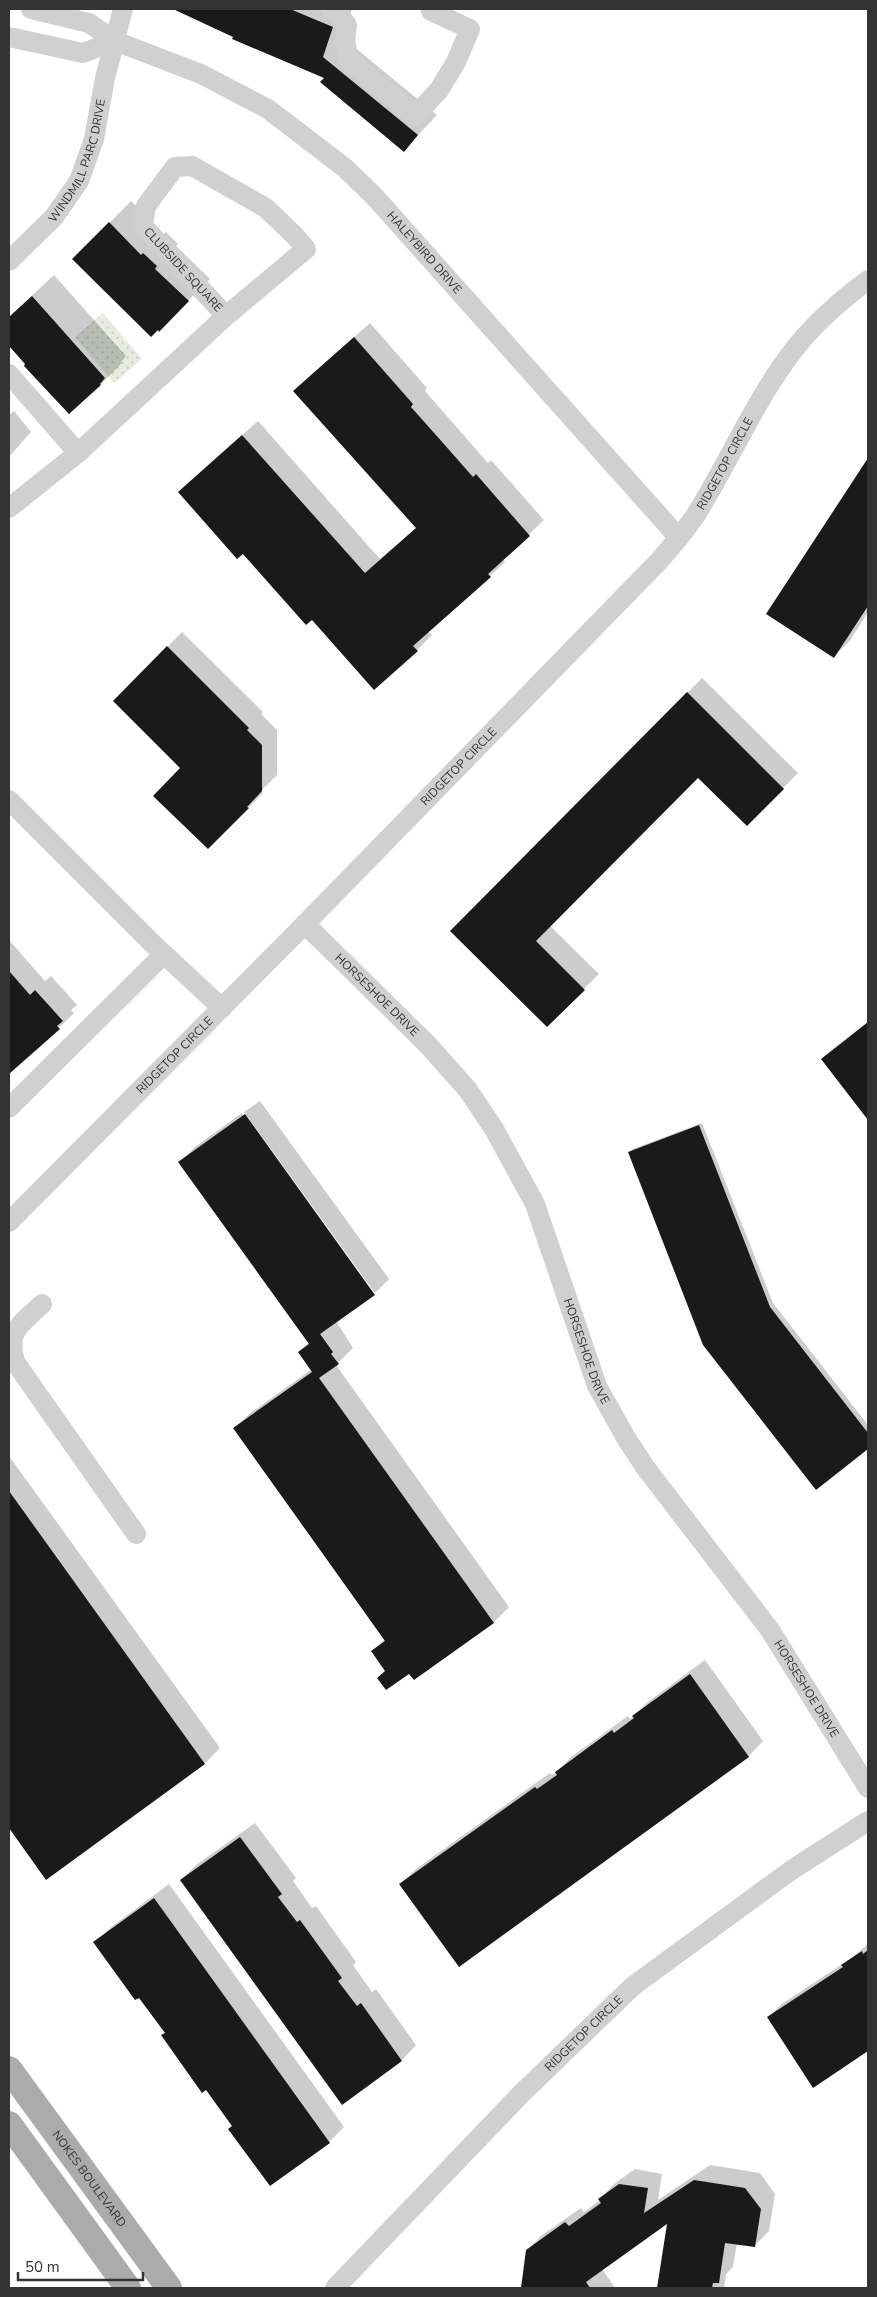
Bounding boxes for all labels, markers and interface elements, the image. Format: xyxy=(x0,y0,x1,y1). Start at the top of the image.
street label: WINDMILL PARC DRIVE xyxy=(45,98,109,225)
street label: HALEYBIRD DRIVE xyxy=(383,208,465,297)
street label: CLUBSIDE SQUARE xyxy=(140,224,226,315)
street label: RIDGETOP CIRCLE xyxy=(693,415,757,513)
street label: RIDGETOP CIRCLE xyxy=(417,724,500,809)
street label: HORSESHOE DRIVE xyxy=(332,950,422,1040)
street label: RIDGETOP CIRCLE xyxy=(133,1013,217,1097)
street label: HORSESHOE DRIVE xyxy=(560,1296,614,1407)
street label: HORSESHOE DRIVE xyxy=(770,1637,843,1740)
street label: RIDGETOP CIRCLE xyxy=(541,1992,626,2075)
street label: NOKES BOULEVARD xyxy=(49,2127,130,2230)
scale bar xyxy=(18,2250,142,2282)
text: 50 m xyxy=(25,2257,60,2277)

